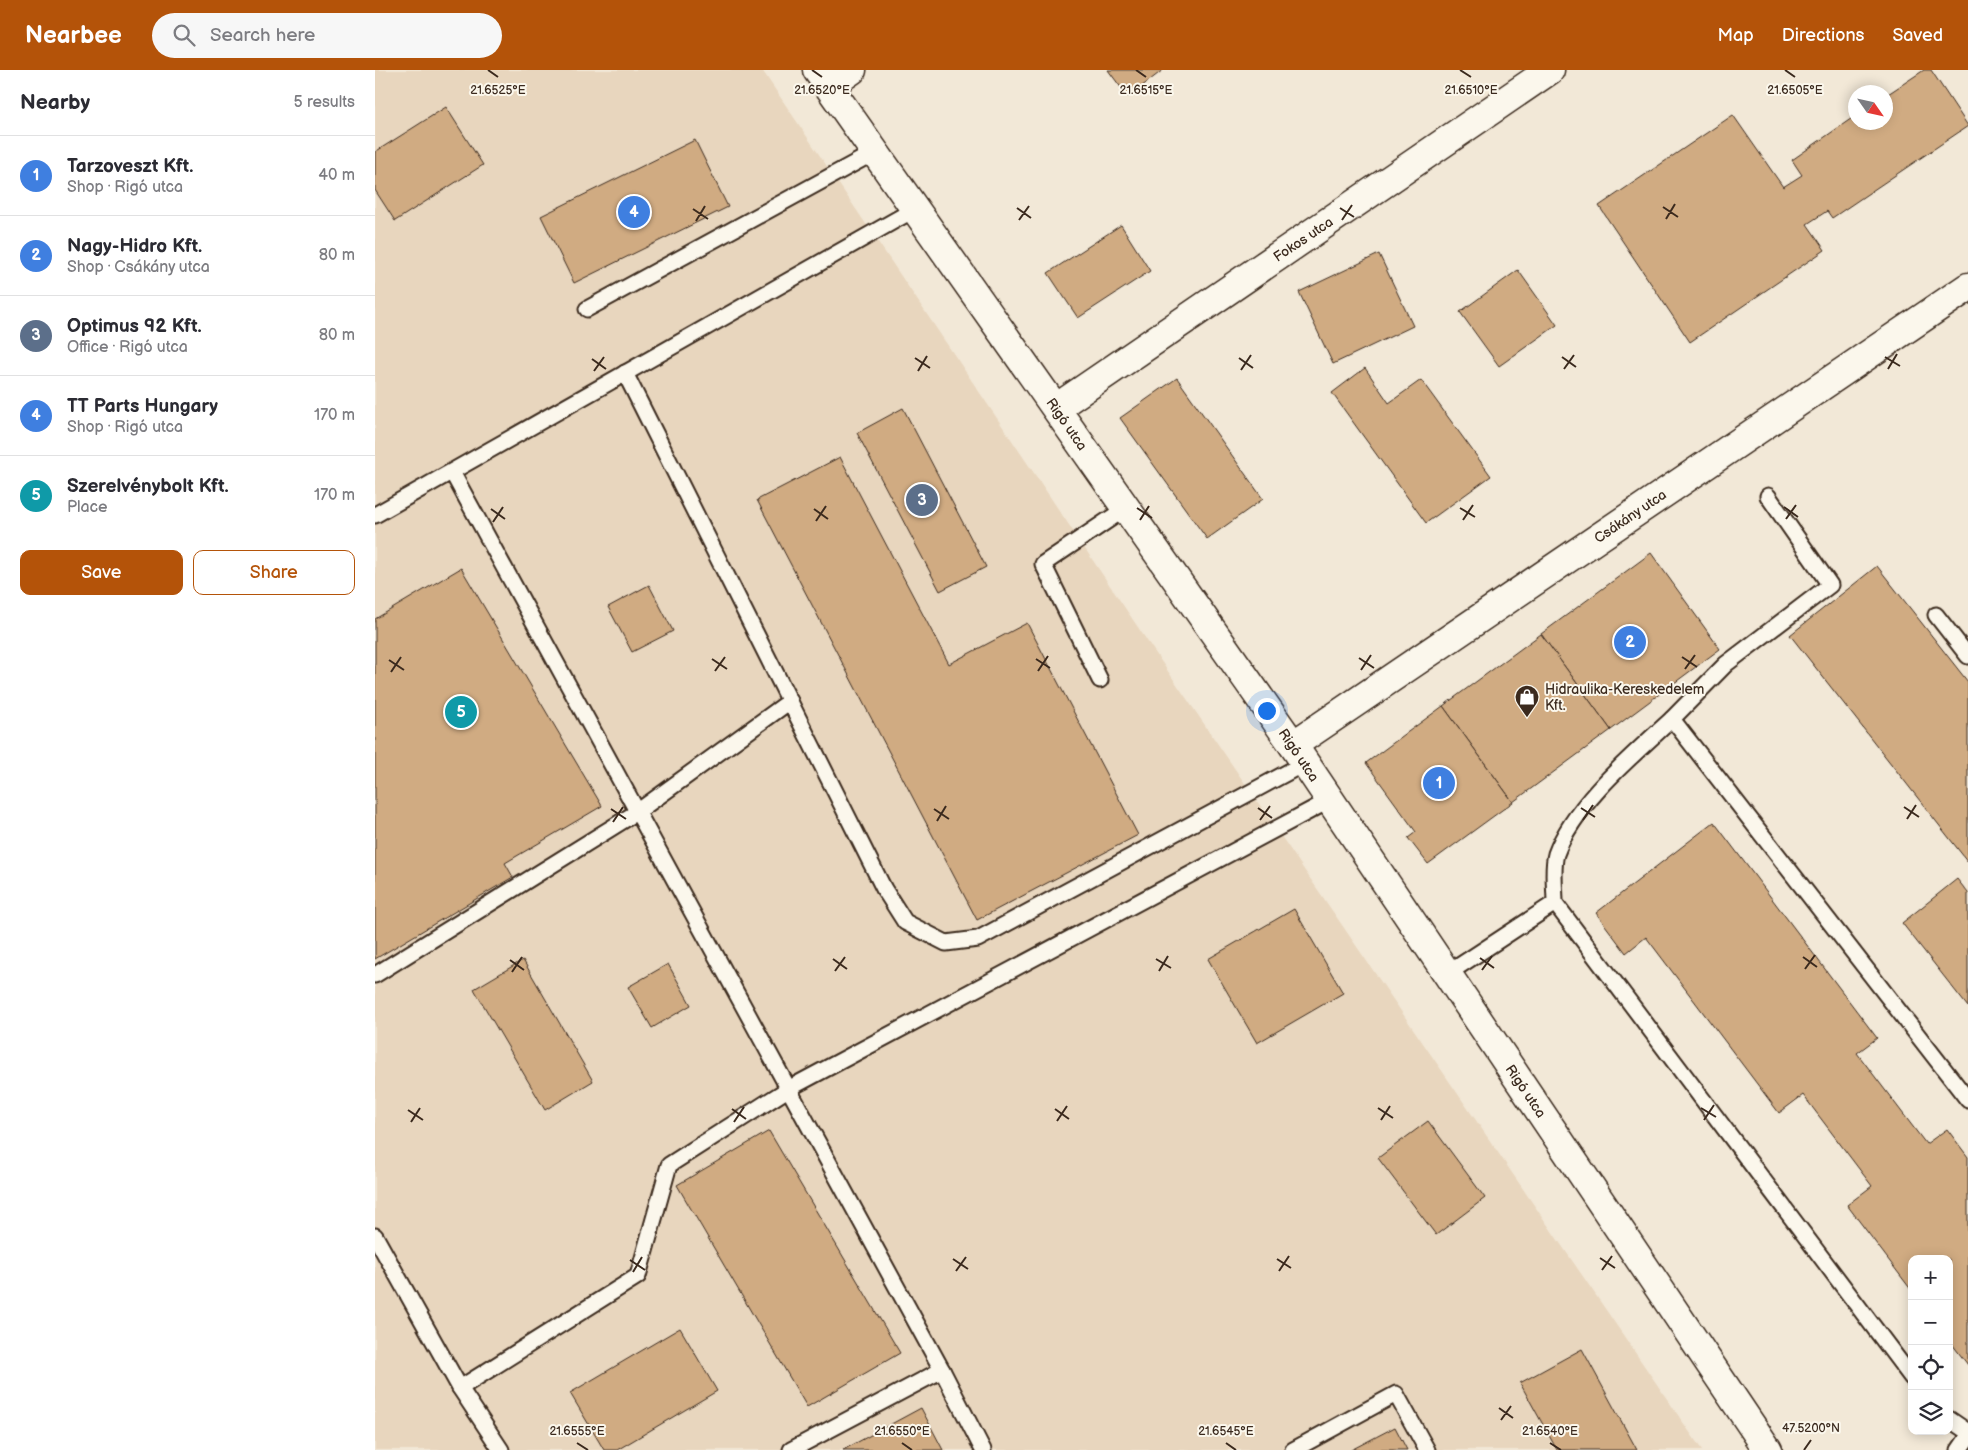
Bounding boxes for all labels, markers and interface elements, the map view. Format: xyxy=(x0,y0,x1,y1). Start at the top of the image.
search box xyxy=(152,13,502,58)
text: Nearbee xyxy=(25,21,122,50)
icon: search xyxy=(170,21,198,49)
text: Search here xyxy=(210,24,315,47)
text: Map xyxy=(1718,25,1754,46)
text: Directions xyxy=(1782,25,1864,46)
text: Saved xyxy=(1892,25,1943,46)
text: 21.6525°E xyxy=(470,83,526,98)
text: 21.6520°E xyxy=(794,83,850,98)
text: 21.6515°E xyxy=(1120,83,1173,98)
text: 21.6510°E xyxy=(1444,83,1498,98)
text: 21.6505°E xyxy=(1767,83,1823,98)
north arrow xyxy=(1848,85,1893,130)
text: Nearby xyxy=(20,90,90,115)
text: 5 results xyxy=(293,93,355,112)
text: Tarzoveszt Kft. xyxy=(67,155,193,178)
text: 1 xyxy=(33,166,39,185)
text: 40 m xyxy=(318,166,355,185)
text: Shop · Rigó utca xyxy=(67,178,183,197)
pin: 4 xyxy=(618,193,650,231)
street label: Fokos utca xyxy=(1270,213,1336,266)
text: Nagy-Hidro Kft. xyxy=(67,235,202,258)
text: 2 xyxy=(31,246,41,265)
text: 80 m xyxy=(319,246,355,265)
text: Shop · Csákány utca xyxy=(67,258,210,277)
text: Optimus 92 Kft. xyxy=(67,315,202,338)
text: 3 xyxy=(31,326,41,345)
text: 80 m xyxy=(319,326,355,345)
text: Office · Rigó utca xyxy=(67,338,188,357)
text: TT Parts Hungary xyxy=(67,395,218,418)
street label: Rigó utca xyxy=(1042,395,1091,454)
text: 4 xyxy=(31,406,41,425)
text: 170 m xyxy=(314,406,355,425)
text: Shop · Rigó utca xyxy=(67,418,183,437)
text: Szerelvénybolt Kft. xyxy=(67,475,229,498)
pin: 3 xyxy=(906,481,938,519)
text: 5 xyxy=(31,486,41,505)
text: 170 m xyxy=(314,486,355,505)
street label: Csákány utca xyxy=(1591,486,1670,547)
text: Place xyxy=(67,498,108,517)
button: Save xyxy=(20,550,183,595)
button: Share xyxy=(193,550,355,595)
pin: 2 xyxy=(1614,623,1646,661)
place label: Hidraulika-Kereskedelem Kft. xyxy=(1545,681,1704,714)
shop icon: Hidraulika-Kereskedelem Kft. xyxy=(1514,684,1540,718)
pin: 5 xyxy=(445,693,477,731)
your location xyxy=(1254,698,1280,724)
street label: Rigó utca xyxy=(1275,726,1322,785)
pin: 1 xyxy=(1423,764,1455,802)
street label: Rigó utca xyxy=(1502,1062,1549,1121)
map controls xyxy=(1908,1255,1953,1435)
button: + xyxy=(1908,1255,1953,1300)
button: − xyxy=(1908,1300,1953,1345)
button: locate xyxy=(1908,1345,1953,1390)
button: layers xyxy=(1908,1390,1953,1435)
text: 47.5200°N xyxy=(1782,1421,1840,1436)
text: 21.6555°E xyxy=(549,1424,605,1439)
text: 21.6550°E xyxy=(874,1424,930,1439)
text: 21.6545°E xyxy=(1198,1424,1254,1439)
text: 21.6540°E xyxy=(1522,1424,1578,1439)

